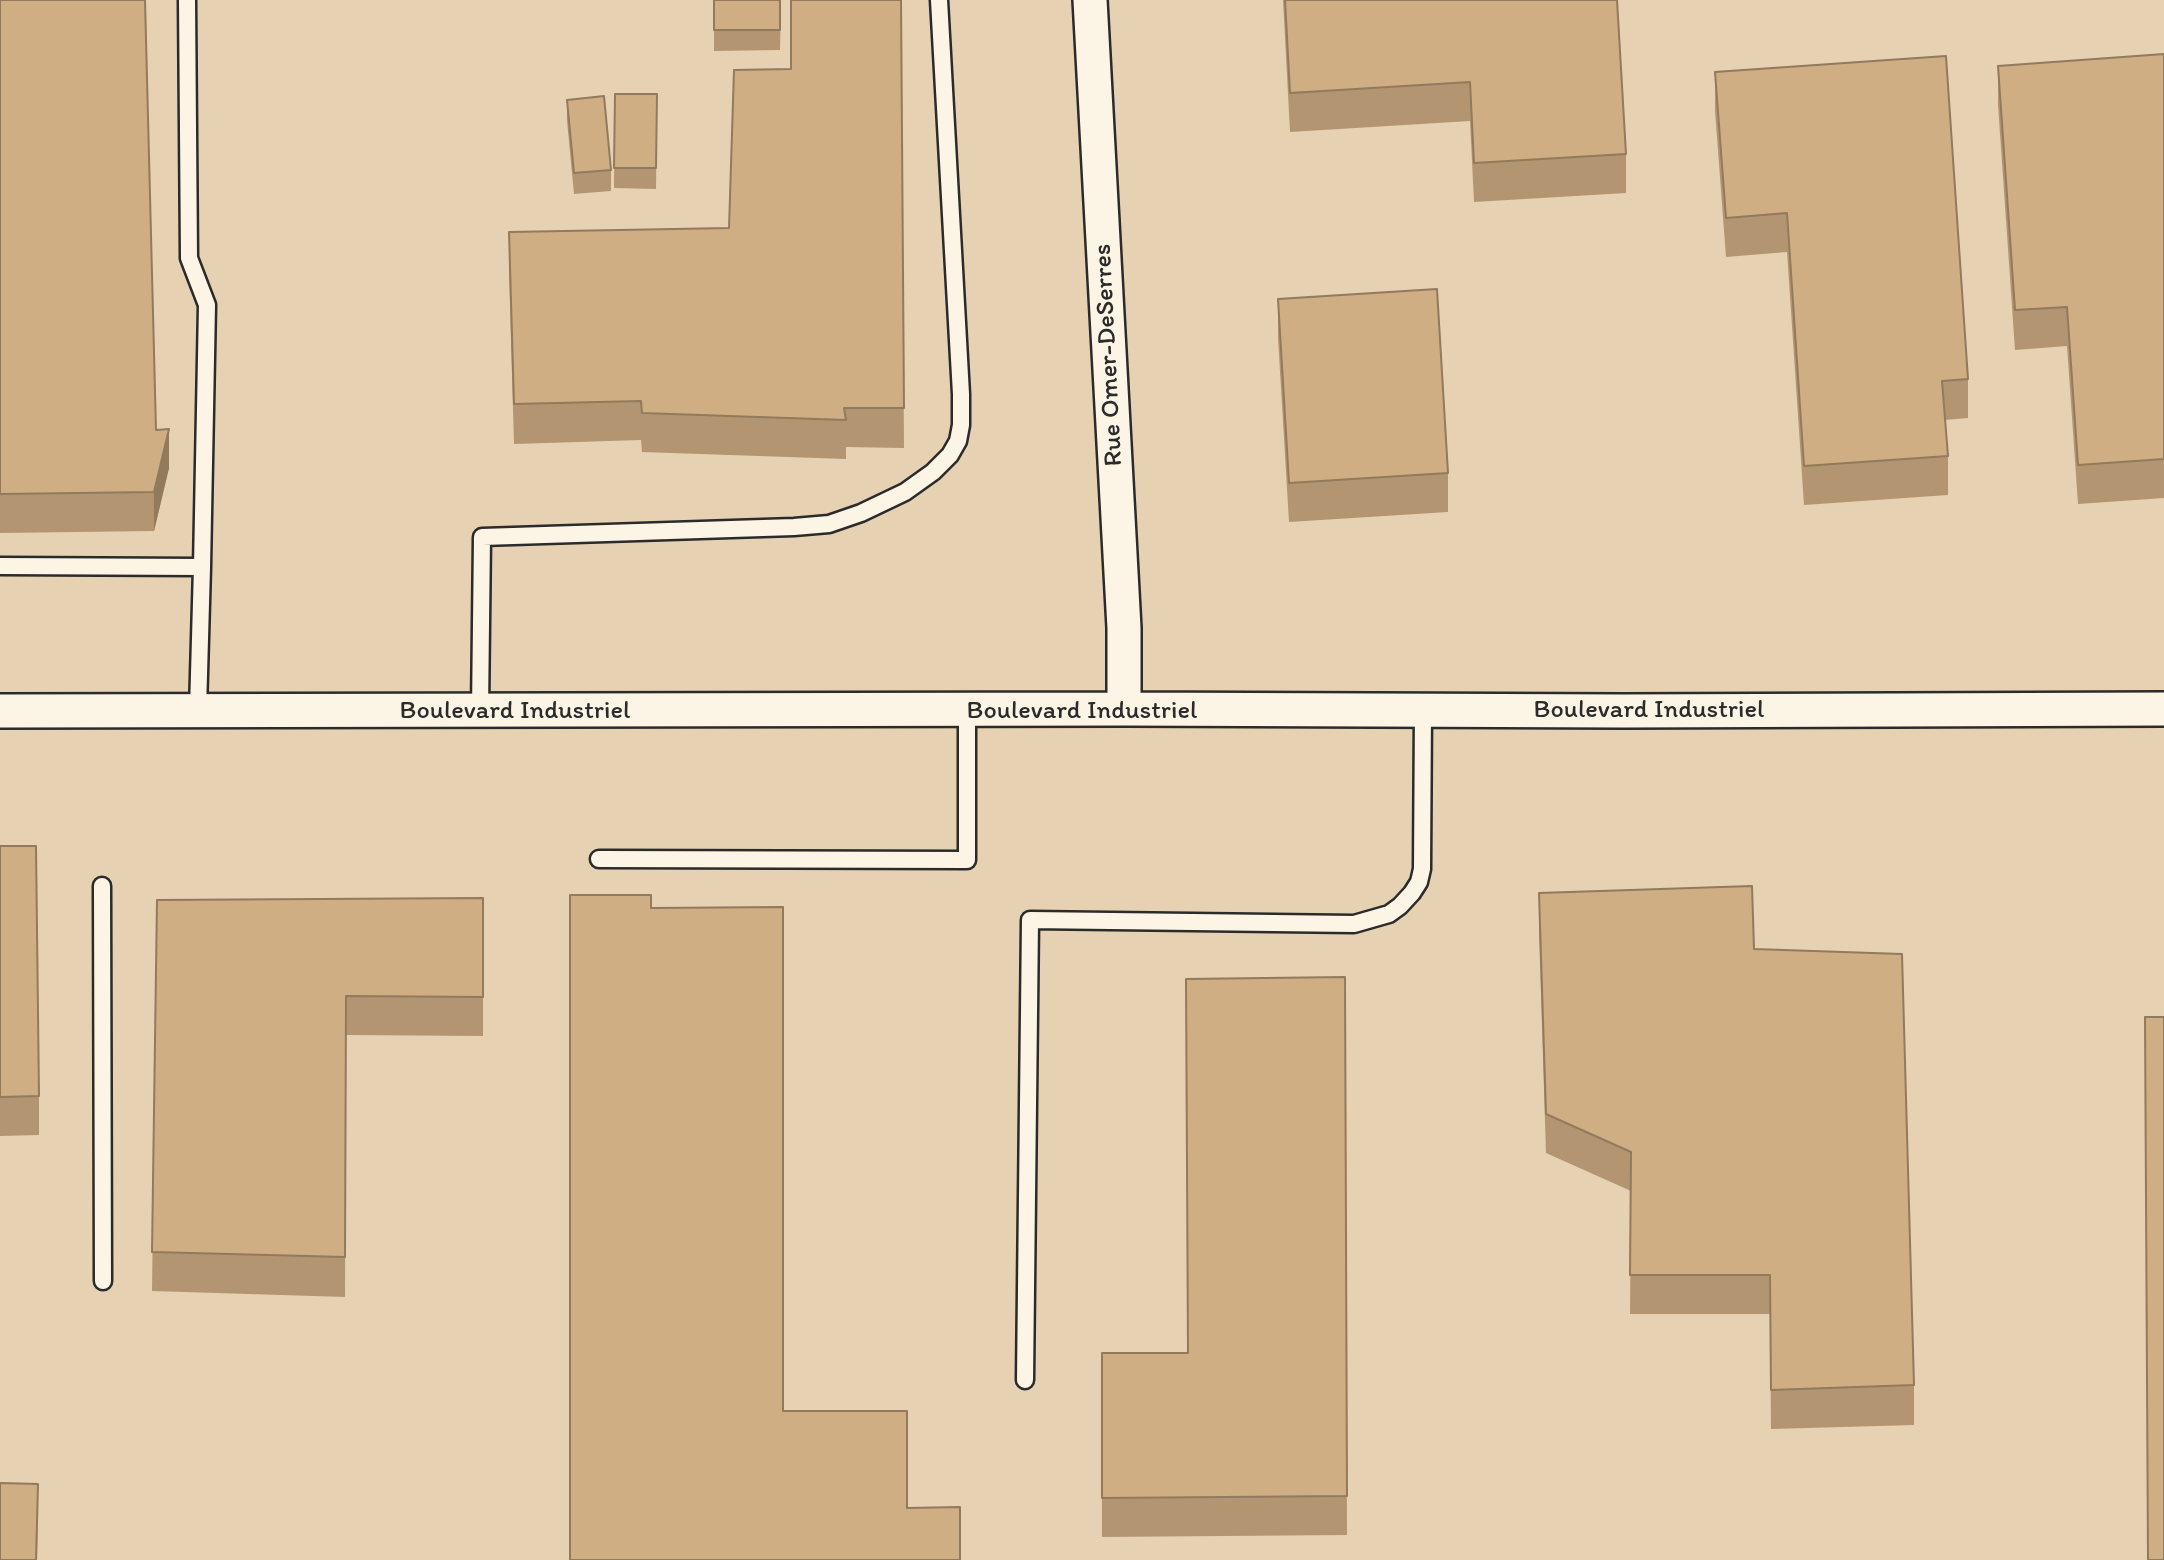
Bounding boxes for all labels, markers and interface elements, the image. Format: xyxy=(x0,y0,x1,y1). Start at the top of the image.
street label: Rue Omer-DeSerres xyxy=(1088,243,1130,467)
street label: Boulevard Industriel xyxy=(1534,694,1764,726)
street label: Boulevard Industriel xyxy=(400,695,630,727)
street label: Boulevard Industriel xyxy=(967,695,1197,727)

